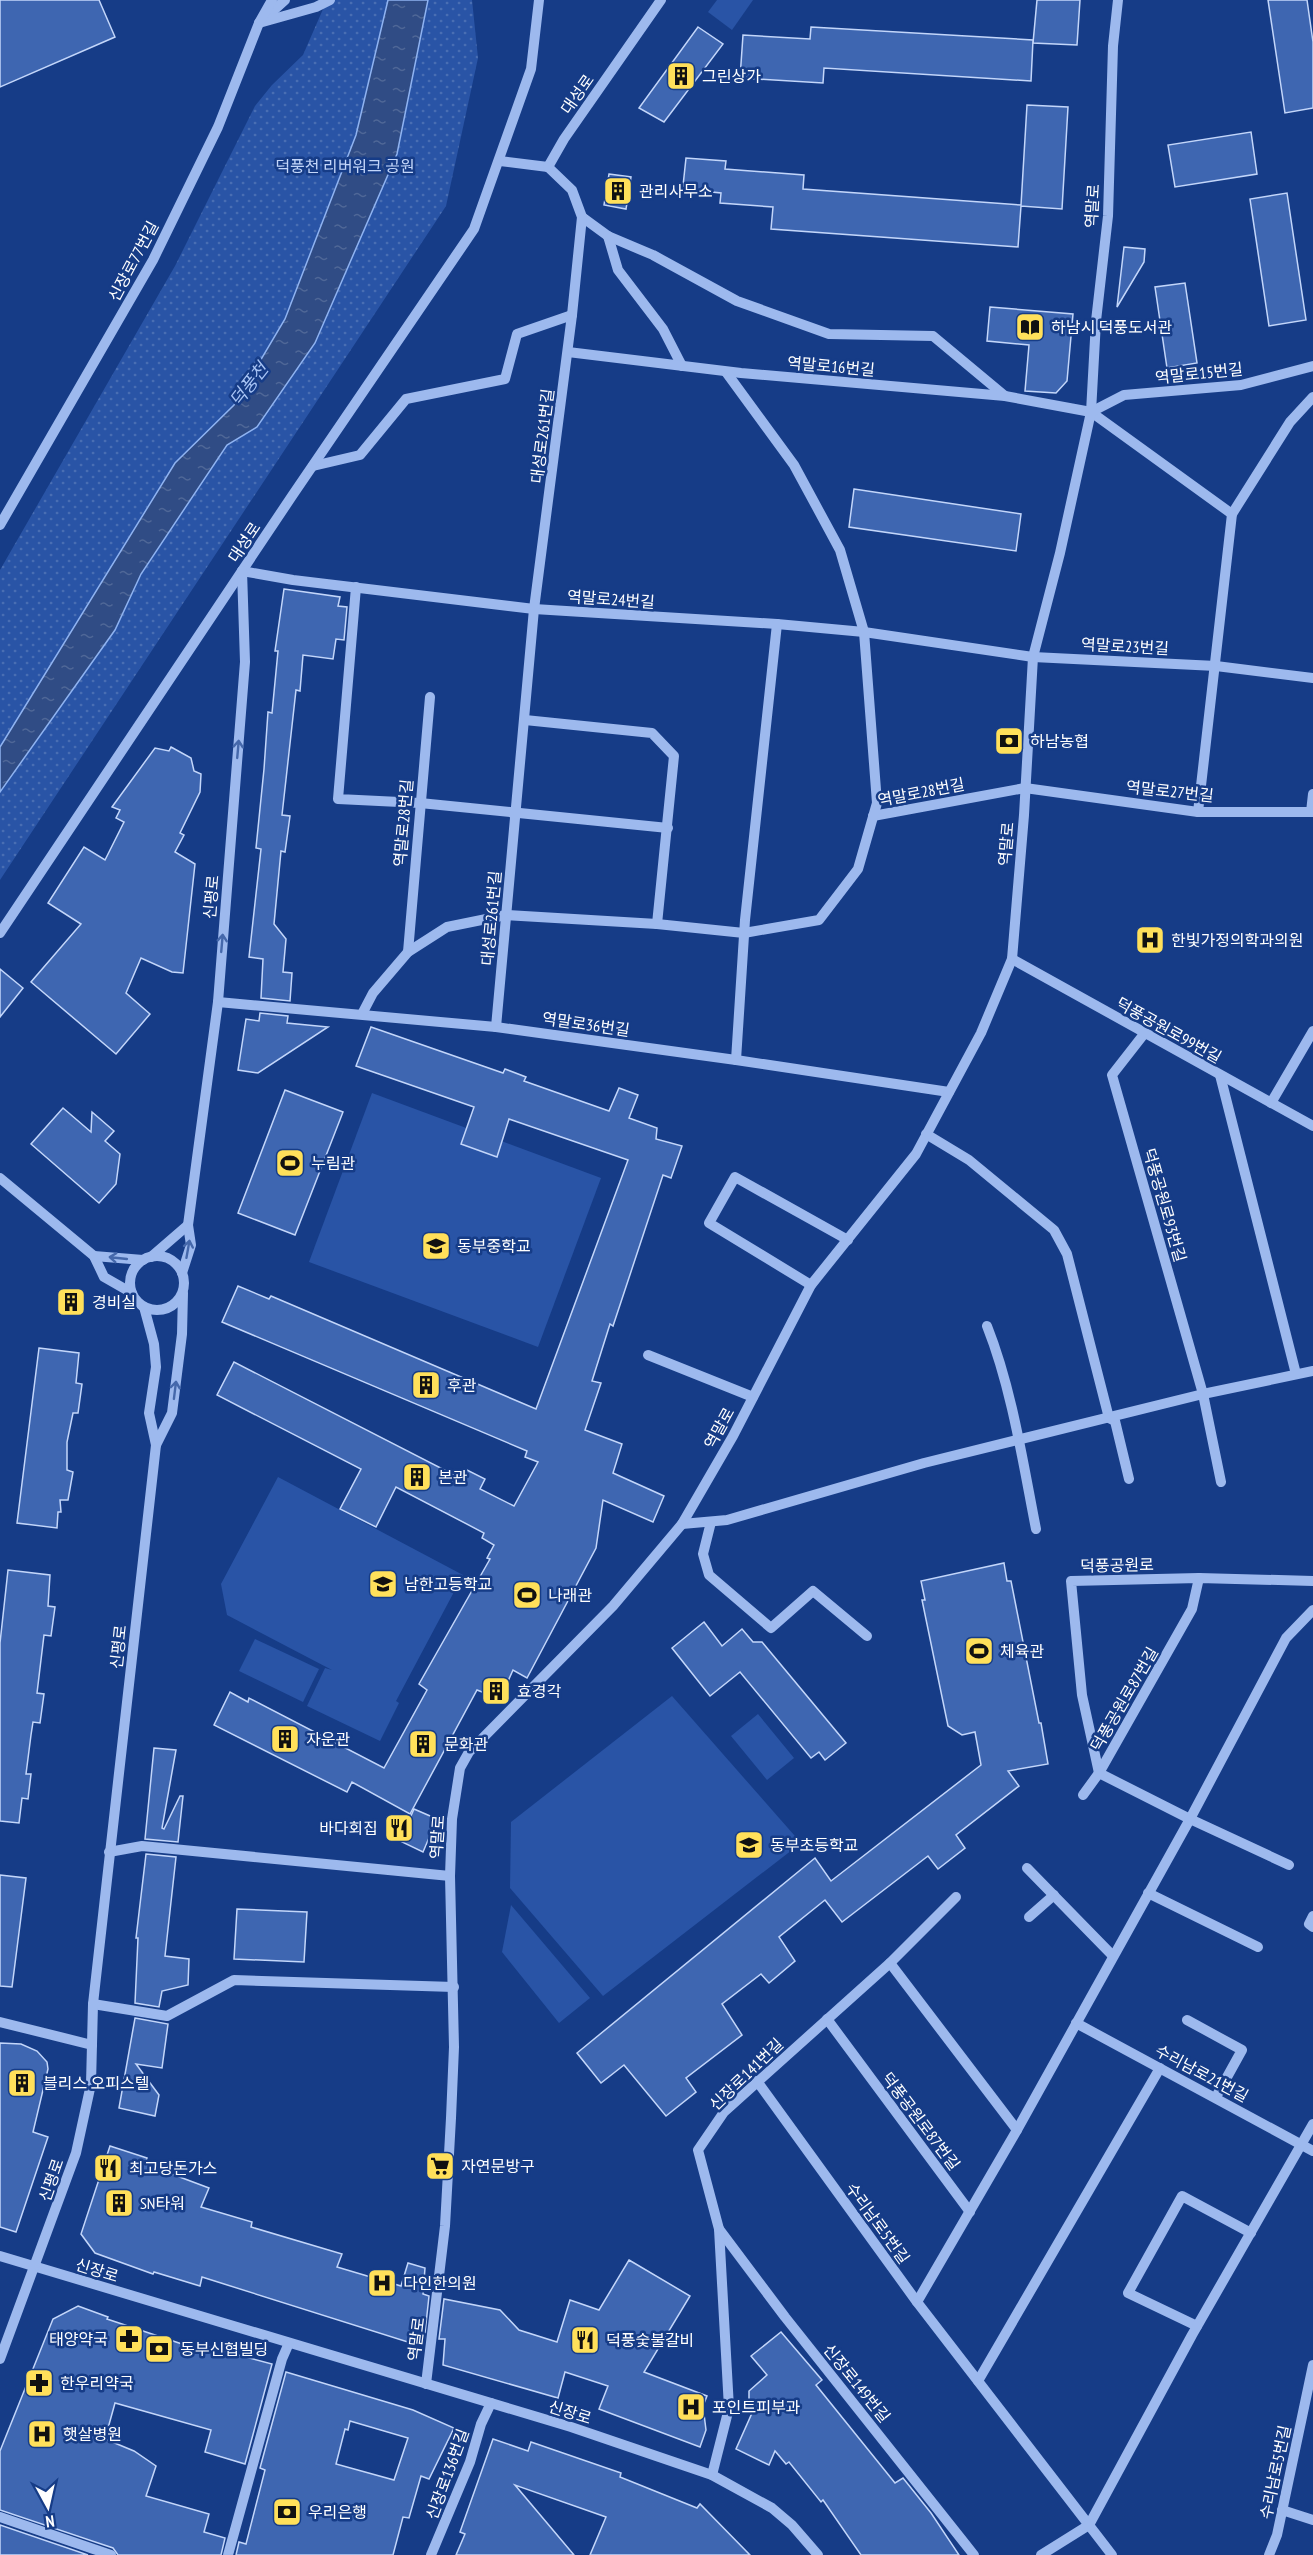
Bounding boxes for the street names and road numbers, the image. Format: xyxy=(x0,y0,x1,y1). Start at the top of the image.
street label: 대성로 xyxy=(556,70,598,118)
street label: 역말로 xyxy=(1081,183,1103,229)
street label: 신장로77번길 xyxy=(104,217,162,305)
street label: 역말로16번길 xyxy=(786,352,876,380)
street label: 역말로15번길 xyxy=(1154,358,1244,388)
street label: 대성로261번길 xyxy=(526,388,558,484)
street label: 대성로 xyxy=(223,518,265,566)
street label: 역말로24번길 xyxy=(566,586,656,612)
street label: 역말로23번길 xyxy=(1081,634,1169,658)
street label: 역말로28번길 xyxy=(876,774,966,810)
street label: 역말로27번길 xyxy=(1125,776,1215,806)
street label: 역말로28번길 xyxy=(389,778,417,868)
street label: 역말로 xyxy=(994,821,1018,867)
street label: 대성로261번길 xyxy=(477,870,505,966)
street label: 신평로 xyxy=(199,874,223,920)
street label: 덕풍공원로99번길 xyxy=(1113,993,1225,1067)
street label: 역말로36번길 xyxy=(541,1008,631,1040)
street label: 덕풍공원로93번길 xyxy=(1139,1146,1191,1264)
street label: 역말로 xyxy=(700,1404,739,1452)
street label: 덕풍공원로 xyxy=(1080,1554,1154,1576)
street label: 신평로 xyxy=(106,1624,130,1670)
street label: 덕풍공원로87번길 xyxy=(1086,1643,1162,1755)
street label: 역말로 xyxy=(425,1814,449,1860)
street label: 신장로141번길 xyxy=(705,2034,787,2114)
street label: 수리남로21번길 xyxy=(1152,2040,1252,2106)
street label: 덕풍공원로87번길 xyxy=(878,2068,964,2174)
street label: 신평로 xyxy=(34,2156,68,2204)
street label: 수리남로5번길 xyxy=(842,2178,914,2268)
street label: 신장로 xyxy=(73,2254,121,2286)
street label: 역말로 xyxy=(403,2316,429,2362)
street label: 신장로149번길 xyxy=(819,2340,895,2426)
street label: 신장로 xyxy=(546,2396,594,2428)
street label: 수리남로5번길 xyxy=(1255,2423,1295,2521)
street label: 신장로136번길 xyxy=(421,2426,473,2522)

